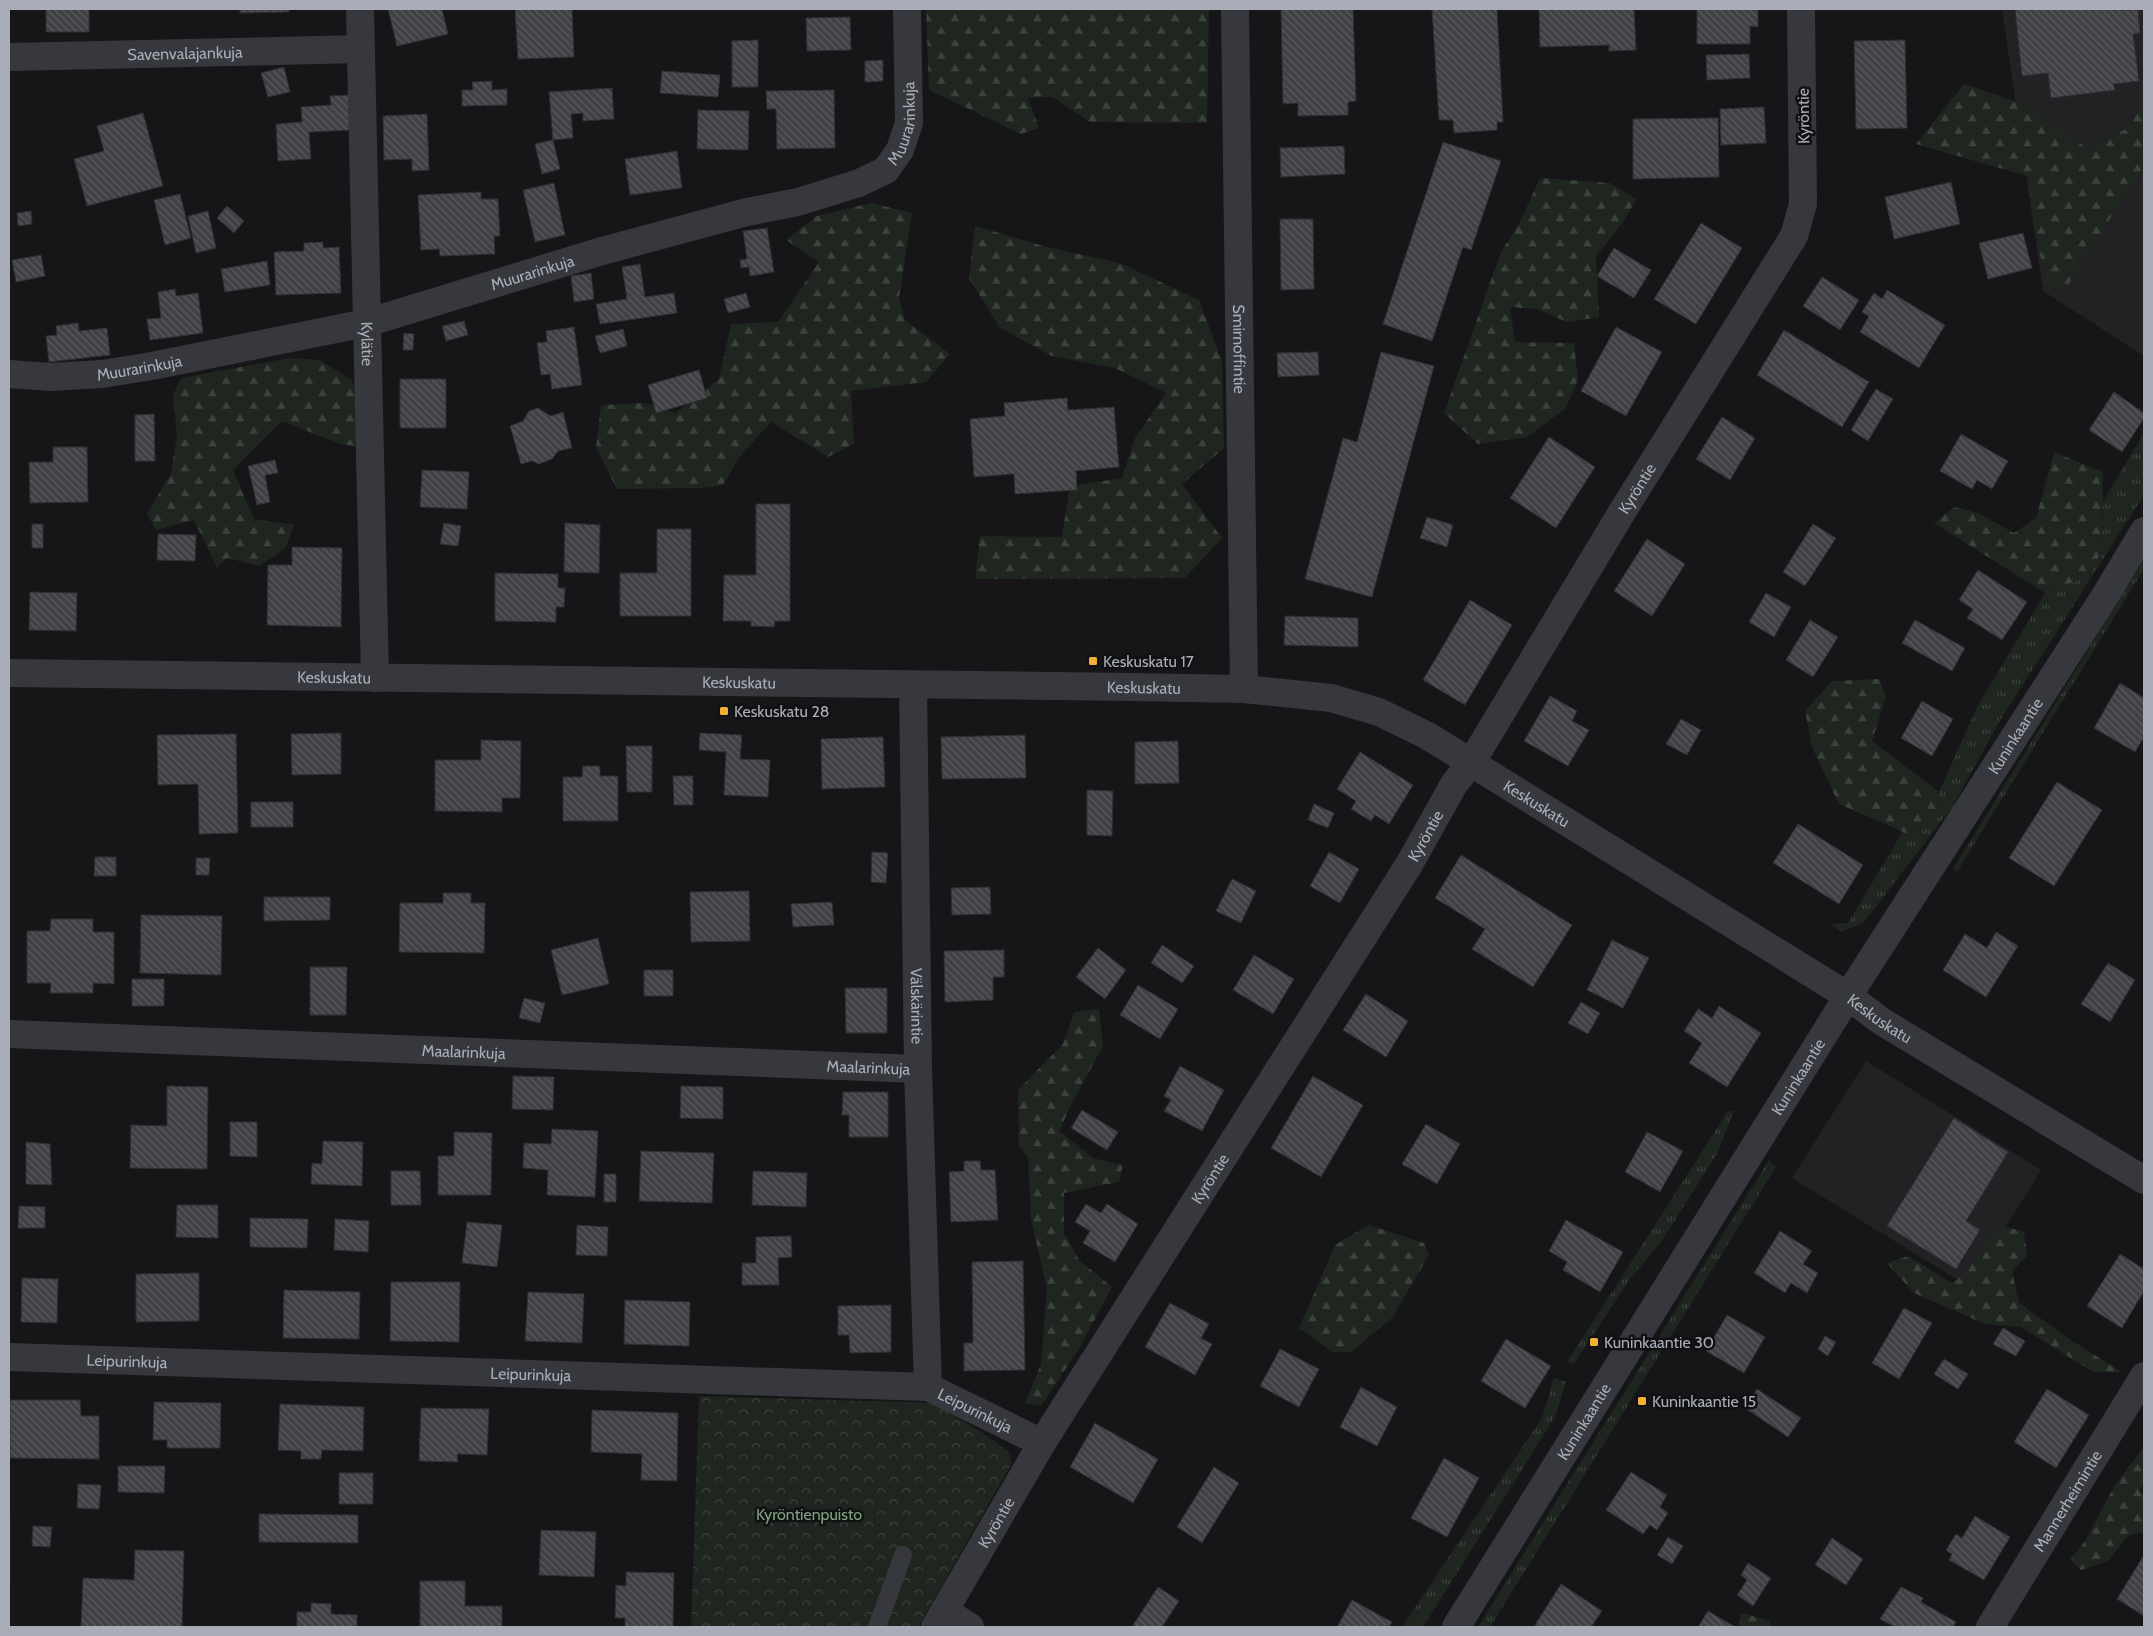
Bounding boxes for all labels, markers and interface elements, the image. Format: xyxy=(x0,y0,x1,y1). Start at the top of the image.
street label: Savenvalajankuja xyxy=(127,43,243,64)
street label: Muurarinkuja xyxy=(883,81,920,169)
street label: Kyröntie xyxy=(1794,88,1813,144)
street label: Muurarinkuja xyxy=(488,251,577,294)
street label: Smirnoffintie xyxy=(1229,304,1249,394)
street label: Kylätie xyxy=(357,321,377,366)
street label: Muurarinkuja xyxy=(95,351,184,385)
street label: Kyröntie xyxy=(1614,460,1660,517)
place label: Keskuskatu 17 xyxy=(1103,652,1194,671)
marker: Keskuskatu 17 xyxy=(1087,655,1099,667)
street label: Keskuskatu xyxy=(297,668,371,688)
street label: Keskuskatu xyxy=(702,673,776,693)
street label: Keskuskatu xyxy=(1107,678,1181,698)
street label: Kuninkaantie xyxy=(1984,695,2047,778)
place label: Keskuskatu 28 xyxy=(734,702,830,721)
marker: Keskuskatu 28 xyxy=(718,705,730,717)
street label: Keskuskatu xyxy=(1500,776,1573,831)
street label: Kyröntie xyxy=(1404,807,1448,865)
street label: Välskärintie xyxy=(907,968,927,1044)
street label: Keskuskatu xyxy=(1843,990,1915,1047)
street label: Kuninkaantie xyxy=(1767,1035,1829,1119)
street label: Maalarinkuja xyxy=(421,1041,506,1063)
street label: Maalarinkuja xyxy=(826,1056,911,1079)
street label: Kyröntie xyxy=(1187,1150,1233,1207)
place label: Kuninkaantie 30 xyxy=(1604,1333,1714,1352)
marker: Kuninkaantie 30 xyxy=(1588,1336,1600,1348)
street label: Leipurinkuja xyxy=(86,1351,168,1372)
street label: Leipurinkuja xyxy=(490,1364,572,1385)
street label: Kuninkaantie xyxy=(1553,1380,1615,1464)
street label: Leipurinkuja xyxy=(934,1384,1016,1437)
place label: Kuninkaantie 15 xyxy=(1652,1392,1756,1411)
marker: Kuninkaantie 15 xyxy=(1636,1395,1648,1407)
street label: Mannerheimintie xyxy=(2030,1447,2106,1555)
street label: Kyröntie xyxy=(974,1494,1018,1552)
park label: Kyröntienpuisto xyxy=(756,1505,862,1524)

